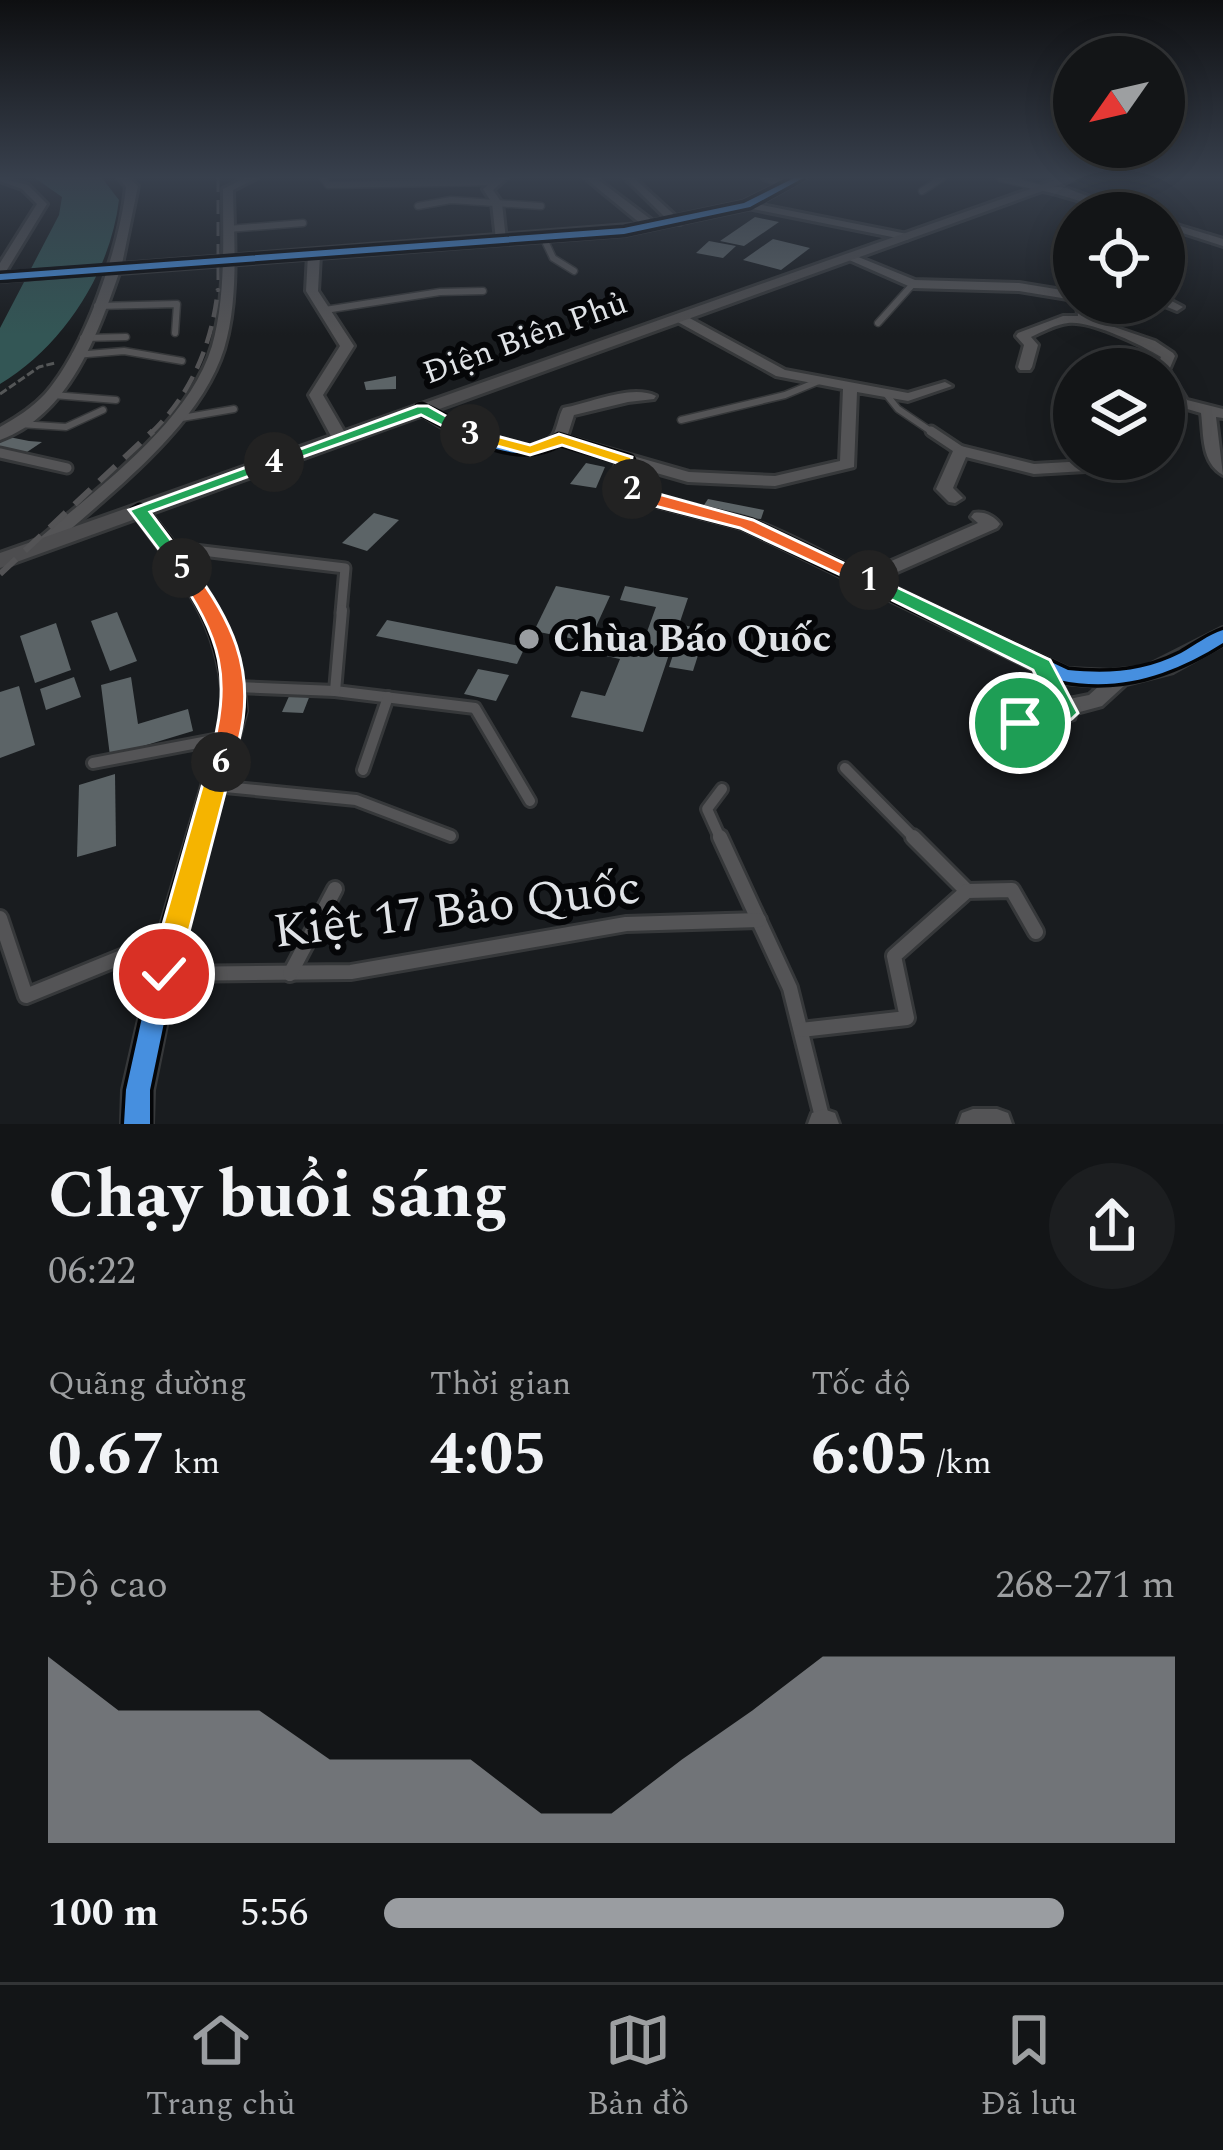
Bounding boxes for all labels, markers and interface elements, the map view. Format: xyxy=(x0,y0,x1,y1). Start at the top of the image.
north arrow xyxy=(1053,36,1185,168)
map controls xyxy=(1053,36,1185,480)
button: locate xyxy=(1053,192,1185,324)
street label: Điện Biên Phủ xyxy=(416,278,634,398)
button: layers xyxy=(1053,348,1185,480)
pin: 3 xyxy=(440,404,500,464)
text: 3 xyxy=(461,409,479,459)
pin: 4 xyxy=(244,432,304,492)
text: 4 xyxy=(265,437,283,487)
pin: 2 xyxy=(602,459,662,519)
text: 2 xyxy=(623,464,641,514)
pin: 5 xyxy=(152,538,212,598)
text: 5 xyxy=(173,543,191,593)
pin: 1 xyxy=(839,550,899,610)
text: 1 xyxy=(860,555,878,605)
place label: Chùa Báo Quốc xyxy=(553,610,831,669)
marker: Chùa Báo Quốc xyxy=(516,626,542,652)
pin xyxy=(969,672,1071,774)
icon: arrive xyxy=(987,690,1053,756)
pin: 6 xyxy=(191,732,251,792)
text: 6 xyxy=(212,737,230,787)
street label: Kiệt 17 Bảo Quốc xyxy=(269,851,645,969)
pin xyxy=(113,923,215,1025)
icon: check xyxy=(131,941,197,1007)
text: Chạy buổi sáng xyxy=(48,1146,508,1247)
button: share xyxy=(1049,1163,1175,1289)
text: 06:22 xyxy=(48,1242,136,1301)
text: Quãng đường xyxy=(48,1359,247,1409)
text: Thời gian xyxy=(430,1359,571,1409)
text: Tốc độ xyxy=(811,1359,911,1409)
text: 0.67 xyxy=(48,1409,165,1501)
text: 4:05 xyxy=(430,1409,547,1501)
text: 6:05 xyxy=(811,1409,928,1501)
text: km xyxy=(165,1438,220,1488)
text: /km xyxy=(928,1438,992,1488)
text: Độ cao xyxy=(48,1556,168,1615)
text: 268–271 m xyxy=(995,1556,1175,1615)
text: 100 m xyxy=(48,1884,159,1943)
text: 5:56 xyxy=(240,1884,308,1943)
tab: Trang chủ xyxy=(146,2007,295,2129)
tab: Bản đồ xyxy=(587,2007,689,2129)
tab: Đã lưu xyxy=(981,2007,1077,2129)

